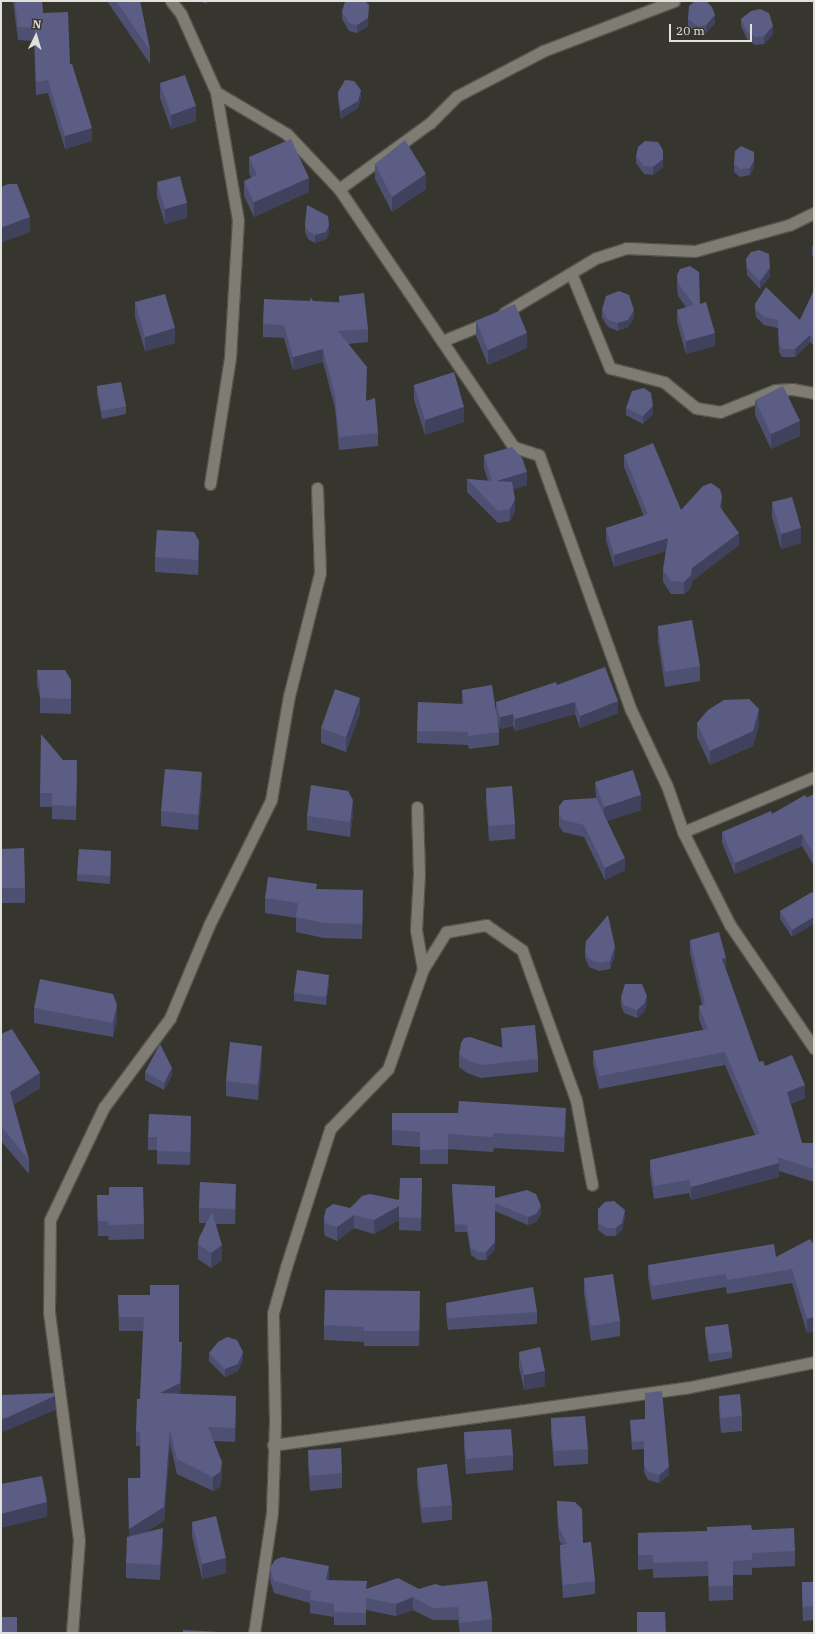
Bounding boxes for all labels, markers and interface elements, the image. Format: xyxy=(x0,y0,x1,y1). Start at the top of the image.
north arrow xyxy=(16,16,56,56)
scale bar xyxy=(671,16,754,42)
text: N xyxy=(32,17,42,31)
text: 20 m xyxy=(676,23,705,38)

